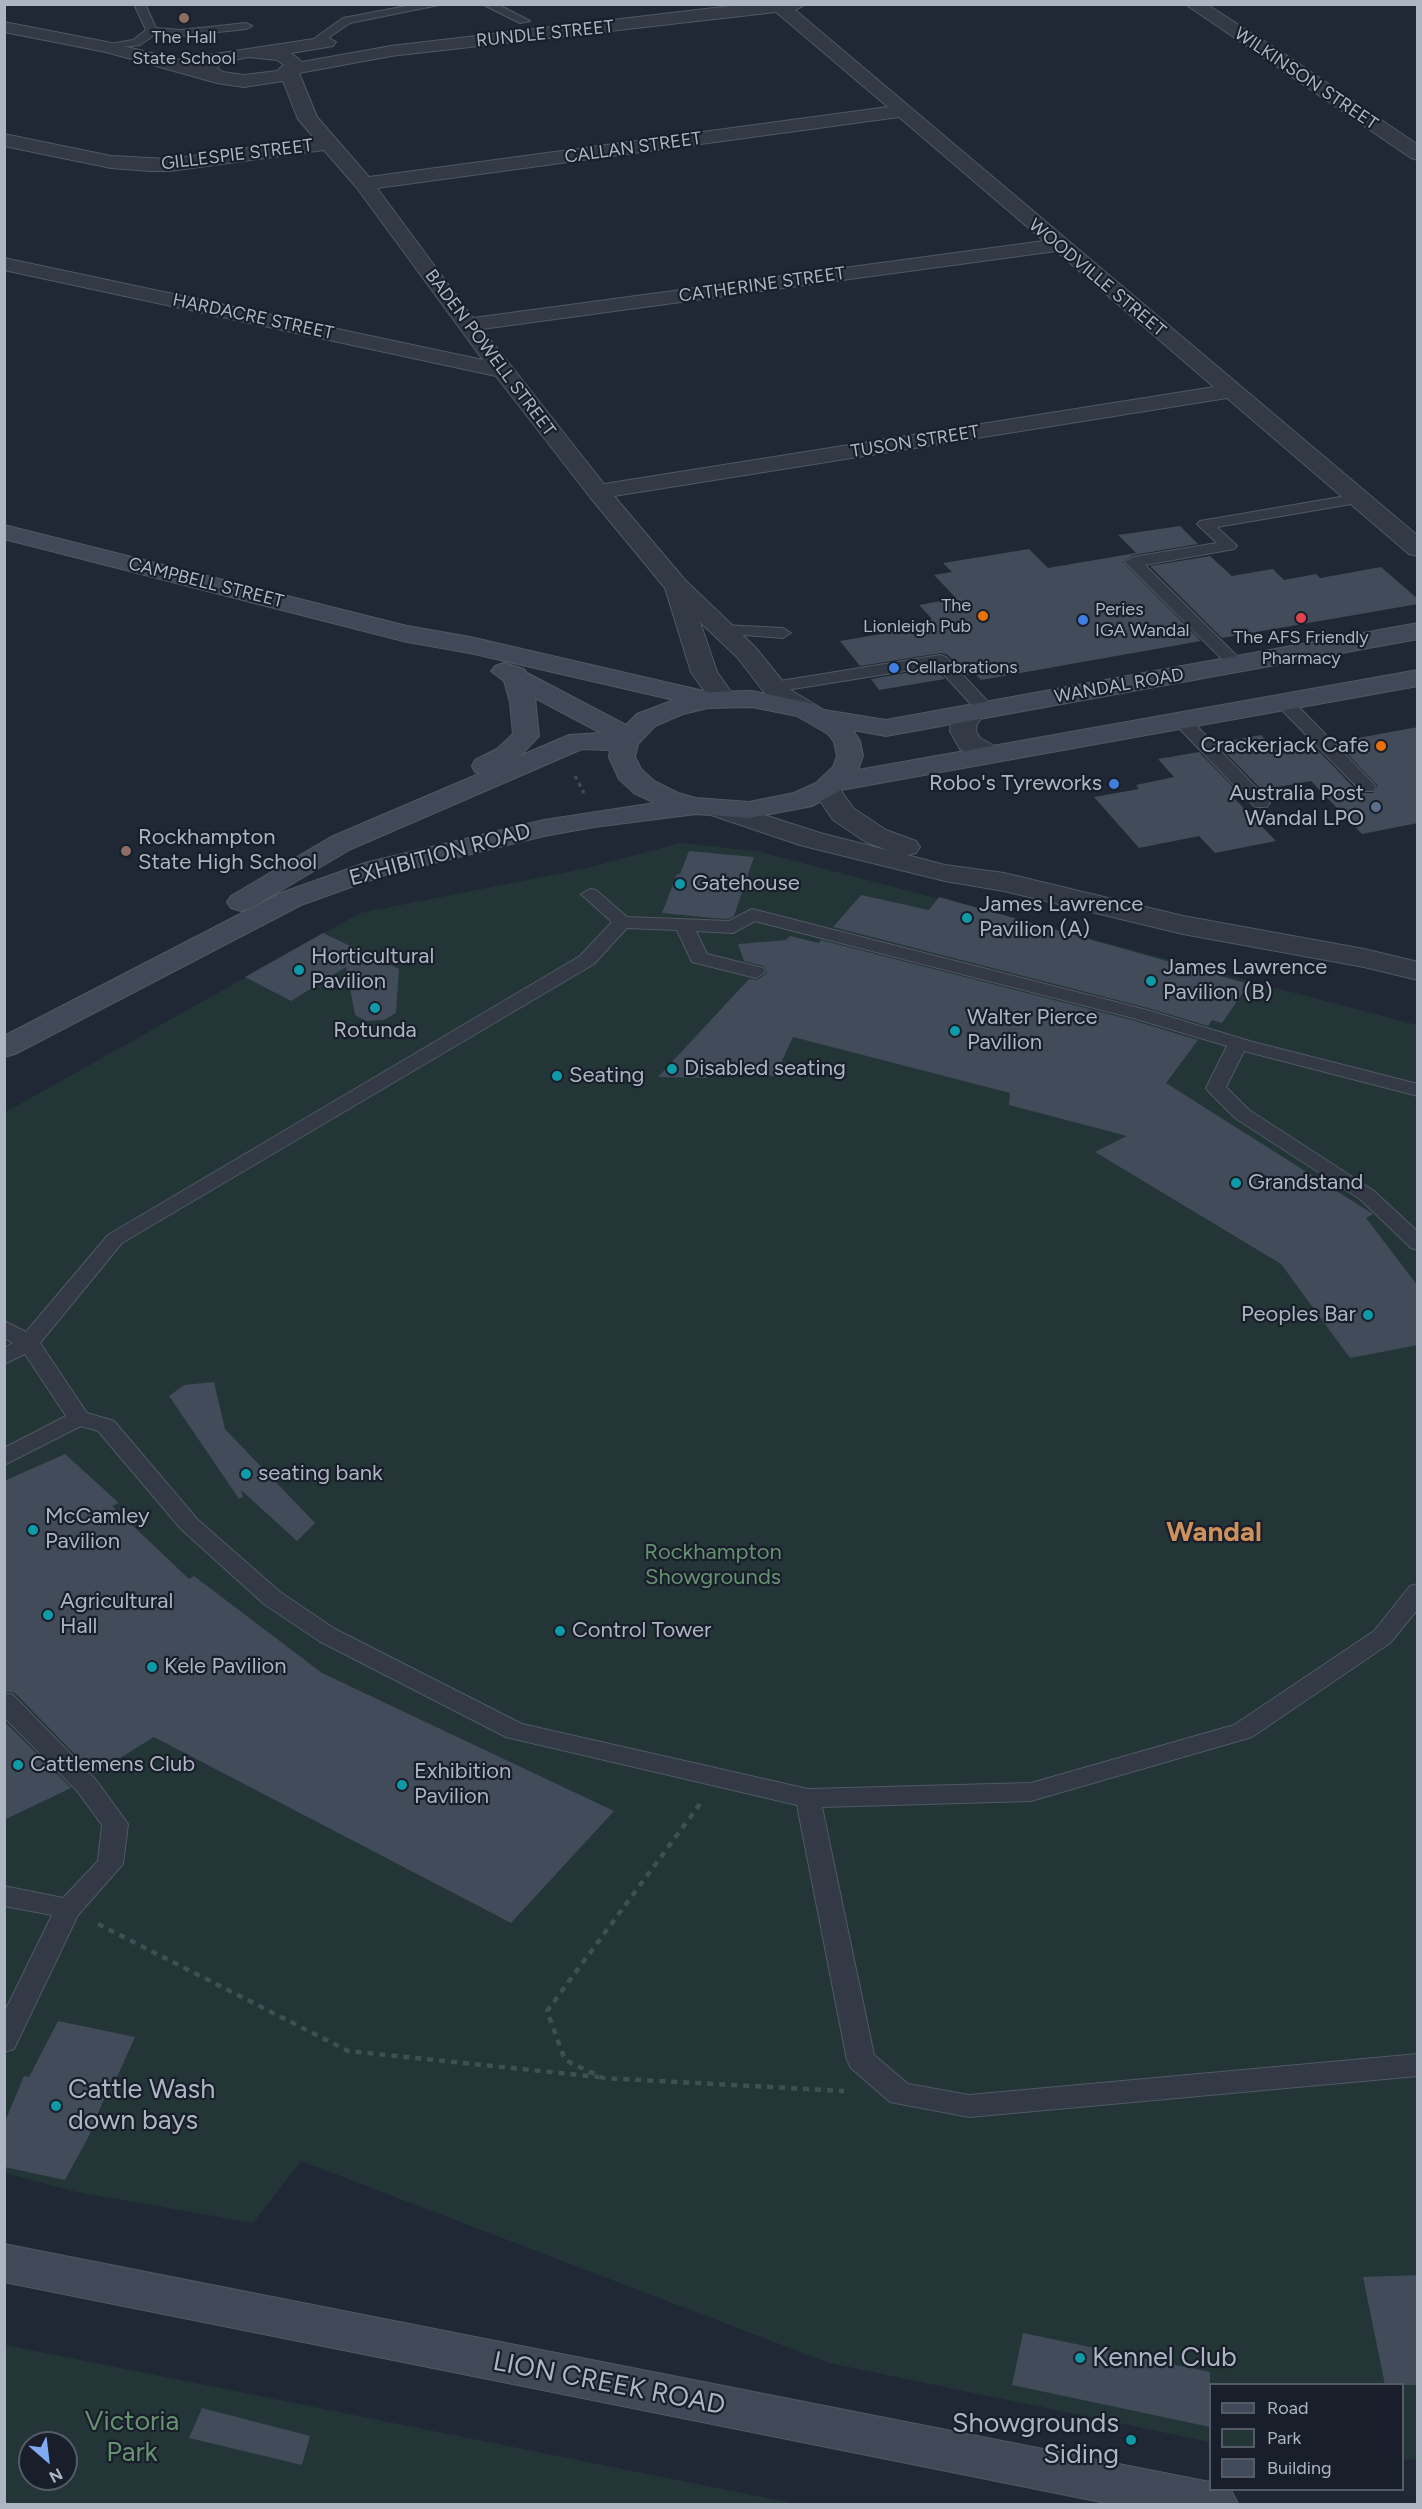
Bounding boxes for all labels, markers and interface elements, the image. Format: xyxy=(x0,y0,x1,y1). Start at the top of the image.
marker: The Hall State School xyxy=(177,11,191,25)
street label: RUNDLE STREET xyxy=(475,16,615,52)
street label: WILKINSON STREET xyxy=(1230,23,1382,135)
place label: The Hall State School xyxy=(132,27,236,70)
street label: CALLAN STREET xyxy=(563,128,703,168)
street label: GILLESPIE STREET xyxy=(160,135,314,175)
street label: WOODVILLE STREET xyxy=(1024,214,1170,342)
street label: CATHERINE STREET xyxy=(677,263,847,307)
street label: BADEN POWELL STREET xyxy=(420,265,560,441)
street label: HARDACRE STREET xyxy=(171,289,335,345)
street label: TUSON STREET xyxy=(849,421,981,463)
street label: CAMPBELL STREET xyxy=(126,553,286,613)
place label: The Lionleigh Pub xyxy=(863,595,971,638)
place label: Peries IGA Wandal xyxy=(1095,599,1190,642)
marker: The Lionleigh Pub xyxy=(976,609,990,623)
marker: The AFS Friendly Pharmacy xyxy=(1294,611,1308,625)
marker: Peries IGA Wandal xyxy=(1076,613,1090,627)
place label: The AFS Friendly Pharmacy xyxy=(1233,627,1369,670)
place label: Cellarbrations xyxy=(906,657,1018,679)
marker: Cellarbrations xyxy=(887,661,901,675)
street label: WANDAL ROAD xyxy=(1053,664,1185,708)
place label: Crackerjack Cafe xyxy=(1200,733,1369,759)
marker: Crackerjack Cafe xyxy=(1374,739,1388,753)
place label: Robo's Tyreworks xyxy=(929,771,1102,797)
marker: Robo's Tyreworks xyxy=(1107,777,1121,791)
place label: Australia Post Wandal LPO xyxy=(1229,781,1364,832)
marker: Australia Post Wandal LPO xyxy=(1369,800,1383,814)
street label: EXHIBITION ROAD xyxy=(346,818,534,892)
place label: Rockhampton State High School xyxy=(138,825,317,876)
marker: Rockhampton State High School xyxy=(119,844,133,858)
place label: Gatehouse xyxy=(692,871,800,897)
marker: Gatehouse xyxy=(673,877,687,891)
place label: James Lawrence Pavilion (A) xyxy=(979,892,1143,944)
marker: James Lawrence Pavilion (A) xyxy=(960,911,974,925)
place label: Horticultural Pavilion xyxy=(311,944,434,996)
place label: James Lawrence Pavilion (B) xyxy=(1163,955,1327,1006)
marker: Horticultural Pavilion xyxy=(292,963,306,977)
marker: James Lawrence Pavilion (B) xyxy=(1144,974,1158,988)
marker: Rotunda xyxy=(368,1001,382,1015)
place label: Walter Pierce Pavilion xyxy=(967,1005,1098,1056)
place label: Rotunda xyxy=(333,1018,417,1044)
marker: Walter Pierce Pavilion xyxy=(948,1024,962,1038)
place label: Disabled seating xyxy=(684,1056,846,1082)
marker: Disabled seating xyxy=(665,1062,679,1076)
place label: Seating xyxy=(569,1063,644,1089)
marker: Seating xyxy=(550,1069,564,1083)
place label: Grandstand xyxy=(1248,1170,1363,1196)
marker: Grandstand xyxy=(1229,1176,1243,1190)
place label: Peoples Bar xyxy=(1241,1302,1356,1328)
marker: Peoples Bar xyxy=(1361,1308,1375,1322)
place label: seating bank xyxy=(258,1461,383,1487)
marker: seating bank xyxy=(239,1467,253,1481)
place label: McCamley Pavilion xyxy=(45,1504,149,1556)
district label: Wandal xyxy=(1166,1516,1262,1550)
marker: McCamley Pavilion xyxy=(26,1523,40,1537)
park label: Rockhampton Showgrounds xyxy=(644,1540,782,1592)
place label: Agricultural Hall xyxy=(60,1589,173,1640)
marker: Agricultural Hall xyxy=(41,1608,55,1622)
place label: Control Tower xyxy=(572,1618,711,1644)
marker: Control Tower xyxy=(553,1624,567,1638)
place label: Kele Pavilion xyxy=(164,1654,287,1680)
marker: Kele Pavilion xyxy=(145,1660,159,1674)
place label: Cattlemens Club xyxy=(30,1752,195,1778)
marker: Cattlemens Club xyxy=(11,1758,25,1772)
place label: Exhibition Pavilion xyxy=(414,1759,511,1810)
marker: Exhibition Pavilion xyxy=(395,1778,409,1792)
place label: Cattle Wash down bays xyxy=(68,2074,215,2137)
marker: Cattle Wash down bays xyxy=(49,2099,63,2113)
place label: Kennel Club xyxy=(1092,2342,1237,2374)
street label: LION CREEK ROAD xyxy=(490,2346,728,2422)
marker: Kennel Club xyxy=(1073,2351,1087,2365)
legend xyxy=(1209,2383,1404,2491)
text: Road xyxy=(1267,2397,1308,2419)
park label: Victoria Park xyxy=(85,2406,179,2469)
place label: Showgrounds Siding xyxy=(952,2408,1119,2471)
text: Park xyxy=(1267,2427,1301,2449)
north arrow xyxy=(18,2431,78,2491)
marker: Showgrounds Siding xyxy=(1124,2433,1138,2447)
text: Building xyxy=(1267,2457,1332,2479)
text: N xyxy=(46,2464,66,2487)

